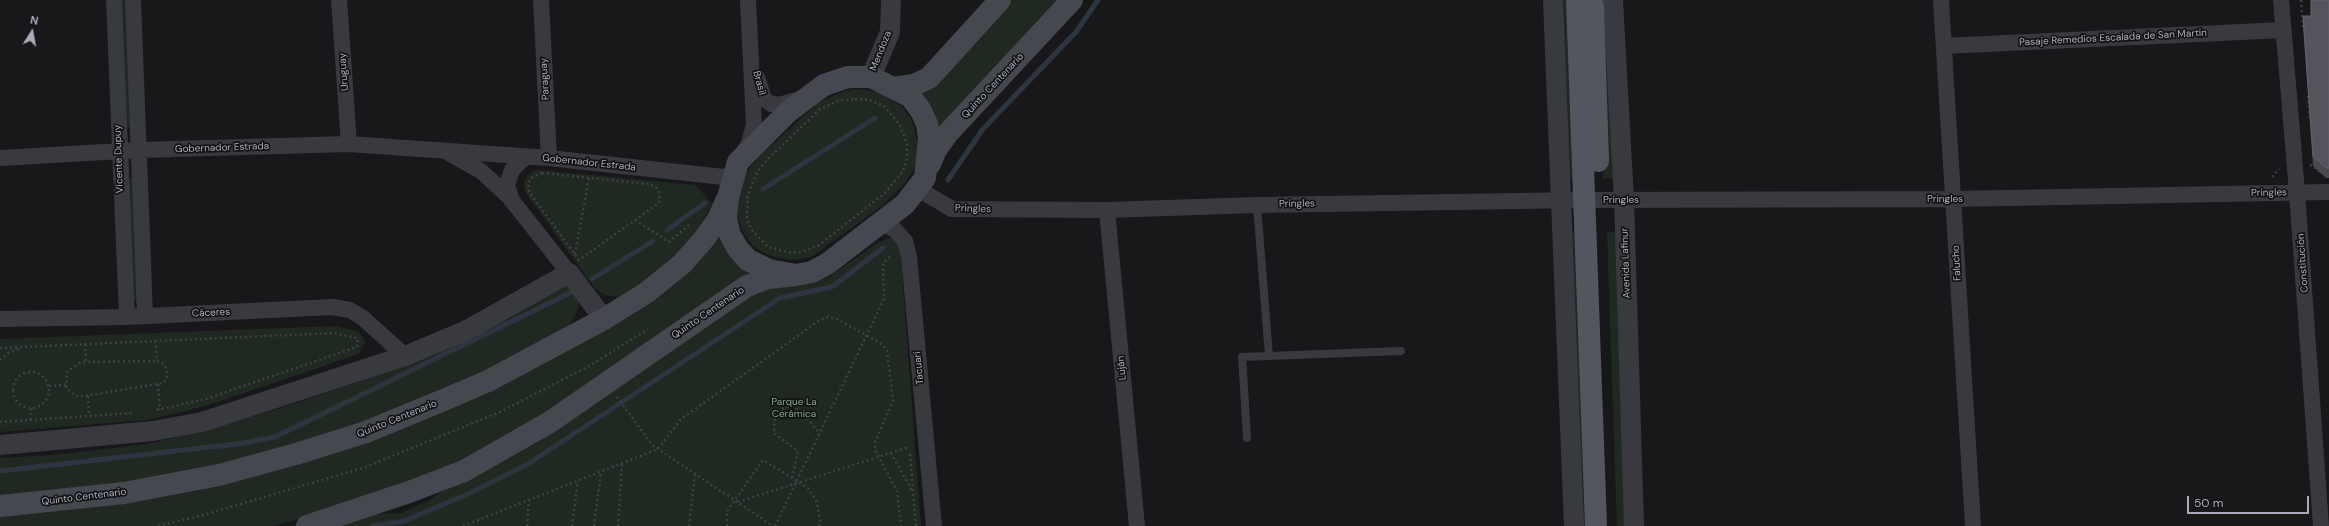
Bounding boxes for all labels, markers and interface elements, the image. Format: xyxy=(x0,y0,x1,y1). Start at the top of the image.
north arrow xyxy=(12,12,52,52)
text: N xyxy=(29,13,40,28)
street label: Pasaje Remedios Escalada de San Martín xyxy=(2019,27,2207,49)
street label: Mendoza xyxy=(868,29,894,73)
street label: Quinto Centenario xyxy=(960,51,1026,121)
street label: Uruguay xyxy=(337,53,351,91)
street label: Paraguay xyxy=(538,58,552,100)
street label: Brasil xyxy=(750,69,768,97)
street label: Vicente Dupuy xyxy=(112,125,126,193)
street label: Gobernador Estrada xyxy=(175,140,269,156)
street label: Gobernador Estrada xyxy=(542,152,636,174)
street label: Pringles xyxy=(2251,187,2287,199)
street label: Pringles xyxy=(1927,193,1963,205)
street label: Pringles xyxy=(1603,194,1639,206)
street label: Pringles xyxy=(1279,198,1315,210)
street label: Pringles xyxy=(955,202,991,216)
street label: Avenida Lafinur xyxy=(1619,227,1633,299)
street label: Constitución xyxy=(2295,233,2311,293)
street label: Falucho xyxy=(1950,245,1964,281)
street label: Quinto Centenario xyxy=(669,284,747,342)
street label: Cáceres xyxy=(192,306,230,320)
street label: Tacuarí xyxy=(912,351,926,385)
street label: Luján xyxy=(1115,355,1129,381)
park label: Parque La Cerámica xyxy=(771,396,817,420)
street label: Quinto Centenario xyxy=(355,397,439,441)
street label: Quinto Centenario xyxy=(41,486,127,508)
scale bar xyxy=(2189,488,2311,514)
text: 50 m xyxy=(2194,495,2223,511)

